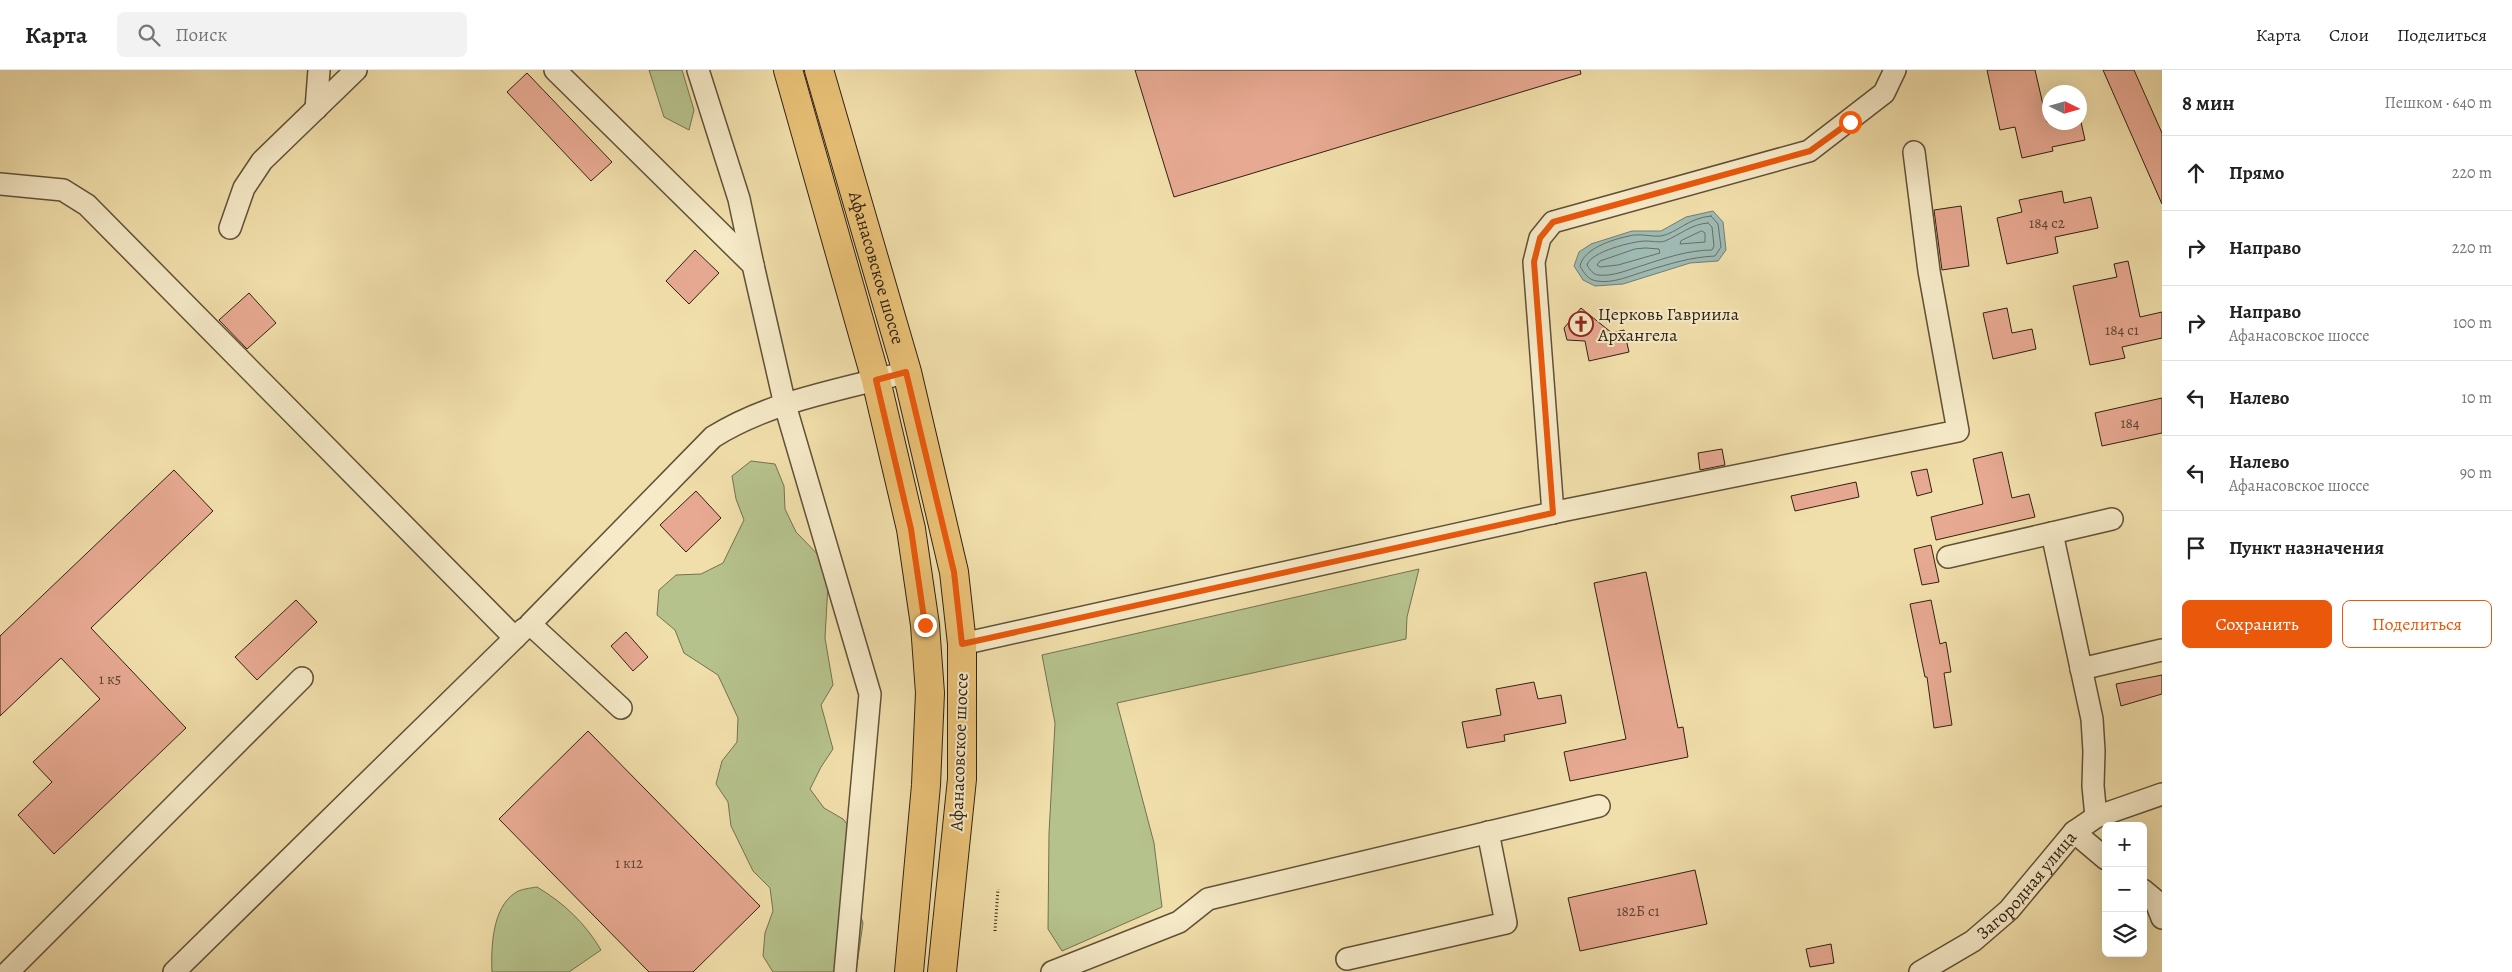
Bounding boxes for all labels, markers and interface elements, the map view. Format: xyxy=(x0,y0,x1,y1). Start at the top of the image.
search box xyxy=(117,12,467,57)
text: Карта xyxy=(25,19,87,51)
icon: search xyxy=(135,21,163,49)
text: Поиск xyxy=(175,22,227,48)
text: Карта xyxy=(2256,23,2301,47)
text: Слои xyxy=(2329,23,2369,47)
text: Поделиться xyxy=(2397,23,2487,47)
north arrow xyxy=(2042,85,2087,130)
text: 8 мин xyxy=(2182,89,2235,117)
text: Пешком · 640 m xyxy=(2385,92,2492,114)
route start xyxy=(1839,111,1862,134)
icon: ahead xyxy=(2182,159,2210,187)
text: Прямо xyxy=(2229,160,2284,186)
text: 220 m xyxy=(2452,162,2492,184)
street label: Афанасовское шоссе xyxy=(843,187,910,347)
house number: 184 с2 xyxy=(2029,213,2065,233)
icon: right xyxy=(2182,234,2210,262)
text: Направо xyxy=(2229,235,2301,261)
text: 220 m xyxy=(2452,237,2492,259)
text: Направо xyxy=(2229,299,2301,325)
place label: Церковь Гавриила Архангела xyxy=(1597,302,1740,347)
icon: right xyxy=(2182,309,2210,337)
church icon: Церковь Гавриила Архангела xyxy=(1568,311,1594,337)
text: 100 m xyxy=(2453,312,2492,334)
house number: 184 с1 xyxy=(2105,320,2139,340)
text: Афанасовское шоссе xyxy=(2229,325,2370,347)
icon: left xyxy=(2182,384,2210,412)
text: Налево xyxy=(2229,385,2289,411)
text: 10 m xyxy=(2462,387,2492,409)
house number: 184 xyxy=(2120,413,2140,433)
text: Налево xyxy=(2229,449,2289,475)
icon: left xyxy=(2182,459,2210,487)
text: 90 m xyxy=(2460,462,2492,484)
text: Афанасовское шоссе xyxy=(2229,475,2370,497)
icon: arrive xyxy=(2182,534,2210,562)
text: Пункт назначения xyxy=(2229,535,2384,561)
button: Сохранить xyxy=(2182,600,2332,648)
button: Поделиться xyxy=(2342,600,2492,648)
route end xyxy=(914,614,937,637)
house number: 1 к5 xyxy=(99,669,121,689)
street label: Афанасовское шоссе xyxy=(944,673,974,832)
map controls xyxy=(2102,822,2147,957)
button: + xyxy=(2102,822,2147,867)
street label: Загородная улица xyxy=(1971,825,2082,945)
house number: 1 к12 xyxy=(615,853,643,873)
button: − xyxy=(2102,867,2147,912)
house number: 182Б с1 xyxy=(1616,901,1660,921)
button: layers xyxy=(2102,912,2147,957)

